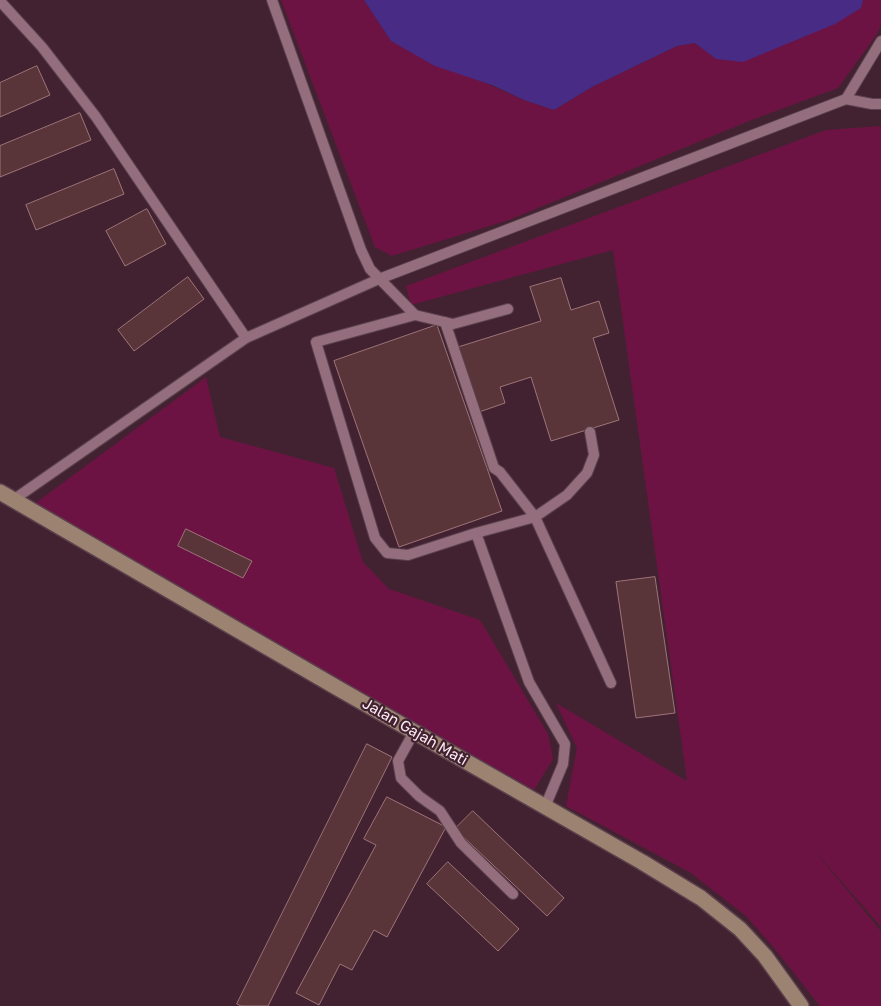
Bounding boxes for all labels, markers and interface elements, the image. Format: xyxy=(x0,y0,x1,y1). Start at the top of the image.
street label: Jalan Gajah Mati xyxy=(359,695,471,769)

